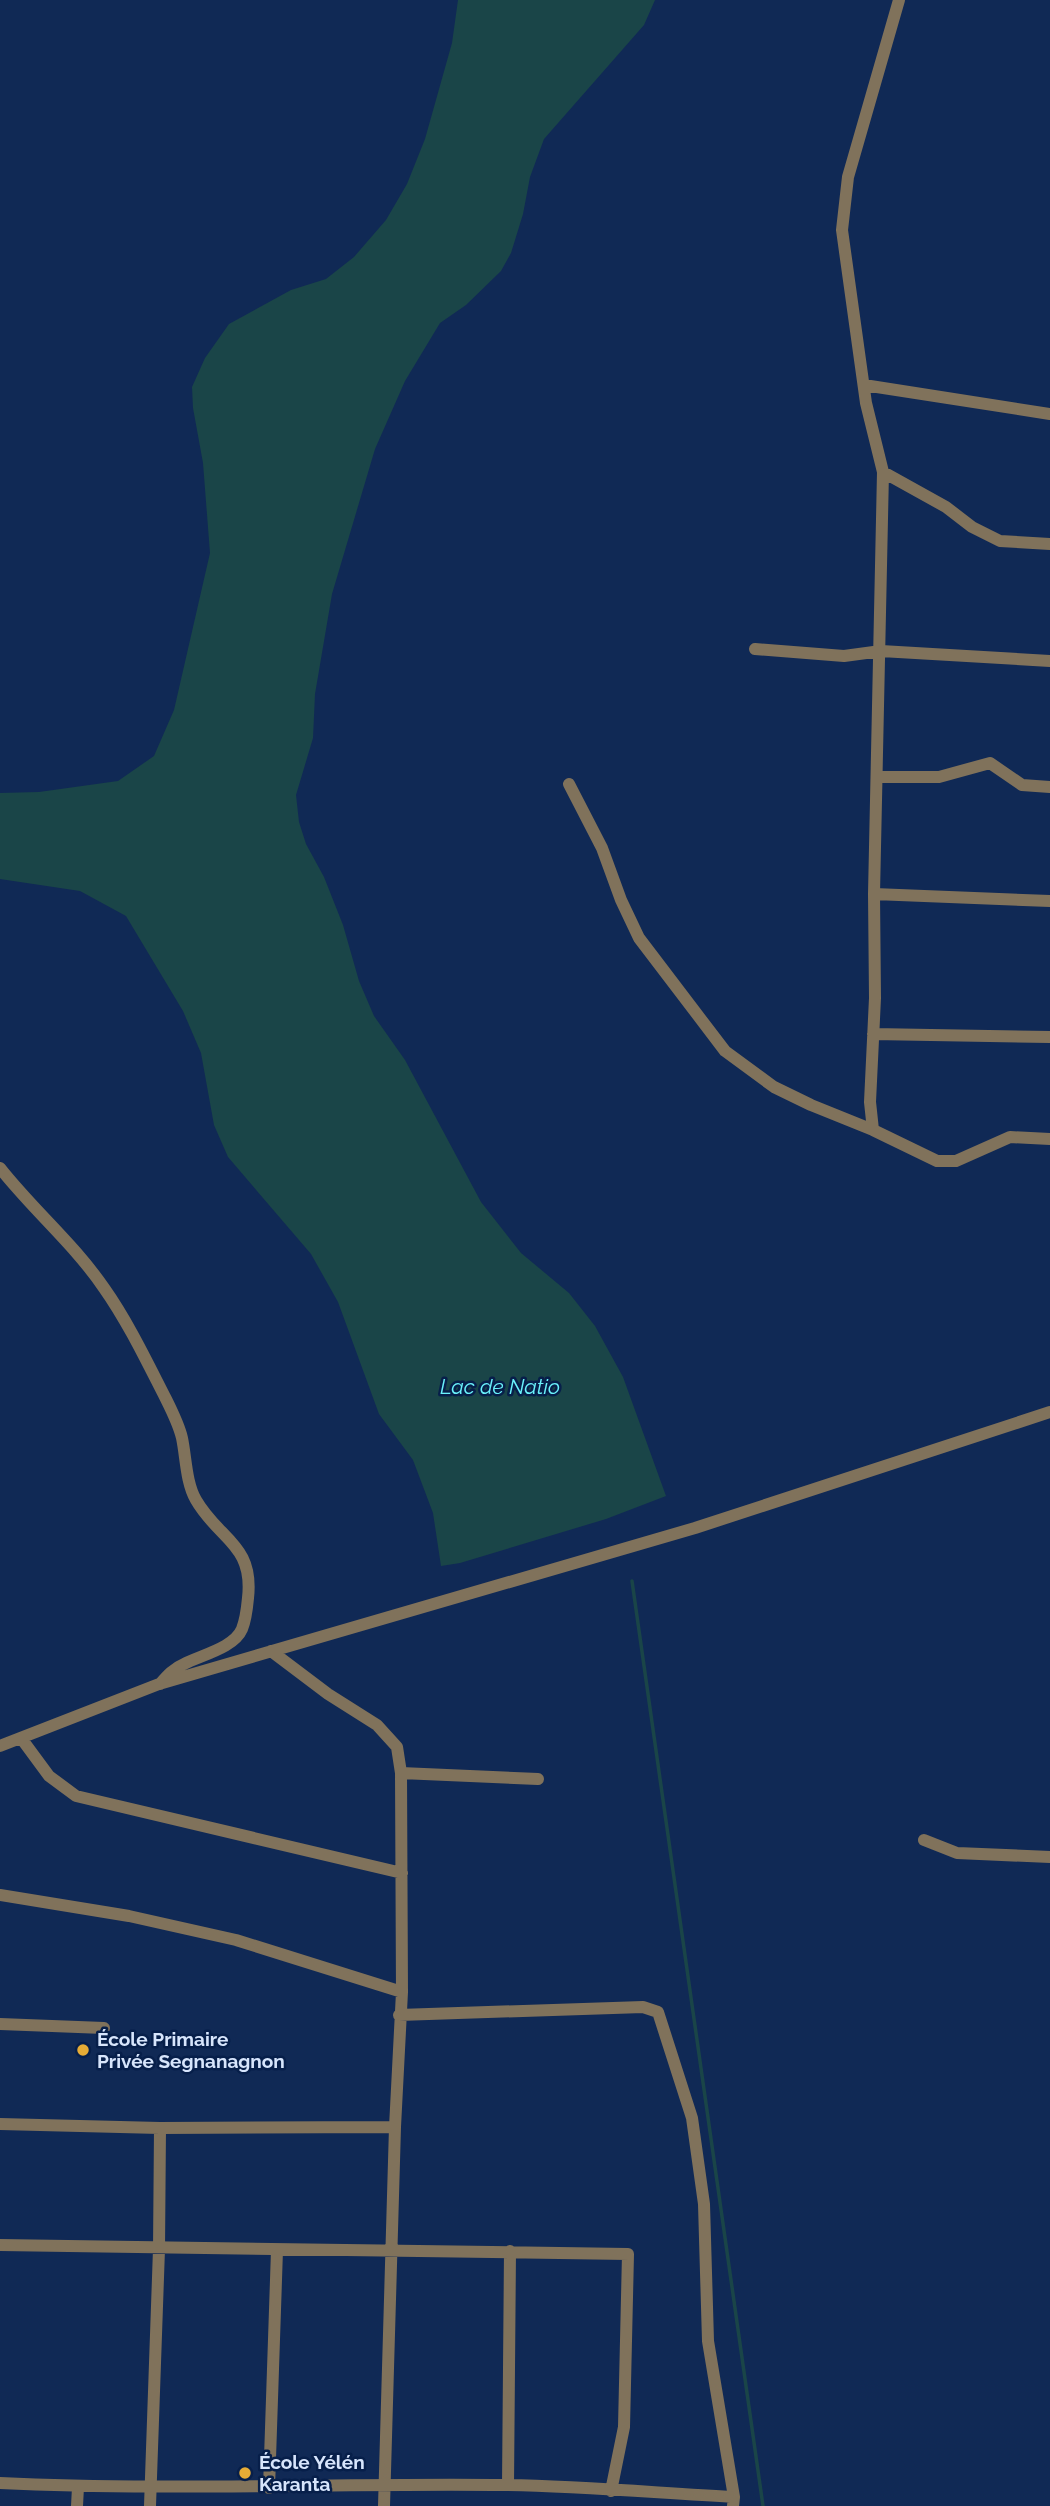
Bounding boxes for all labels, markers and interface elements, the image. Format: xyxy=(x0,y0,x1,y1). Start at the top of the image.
water label: Lac de Natio xyxy=(440,1374,560,1399)
place label: École Primaire Privée Segnanagnon xyxy=(97,2028,285,2072)
marker: École Primaire Privée Segnanagnon xyxy=(75,2042,91,2058)
place label: École Yélén Karanta xyxy=(259,2451,365,2495)
marker: École Yélén Karanta xyxy=(237,2465,253,2481)

